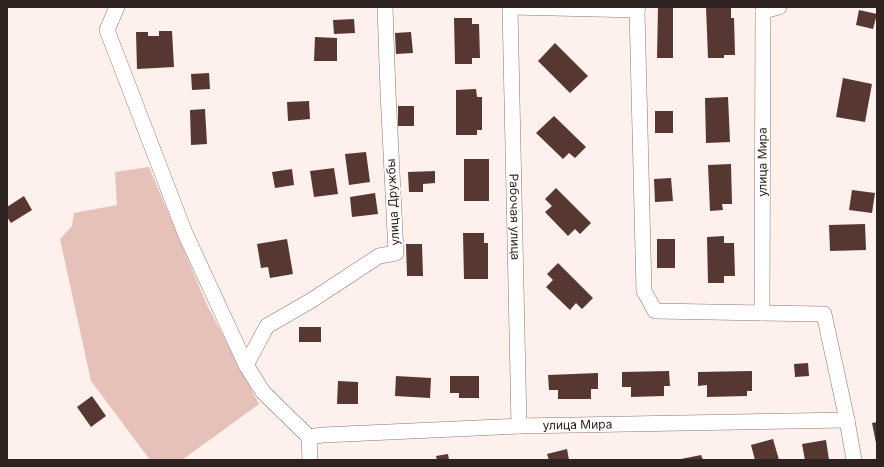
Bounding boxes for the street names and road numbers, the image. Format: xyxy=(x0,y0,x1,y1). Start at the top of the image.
street label: улица Мира xyxy=(754,127,770,197)
street label: улица Дружбы xyxy=(383,158,402,246)
street label: Рабочая улица xyxy=(507,173,523,260)
street label: улица Мира xyxy=(543,416,613,433)

